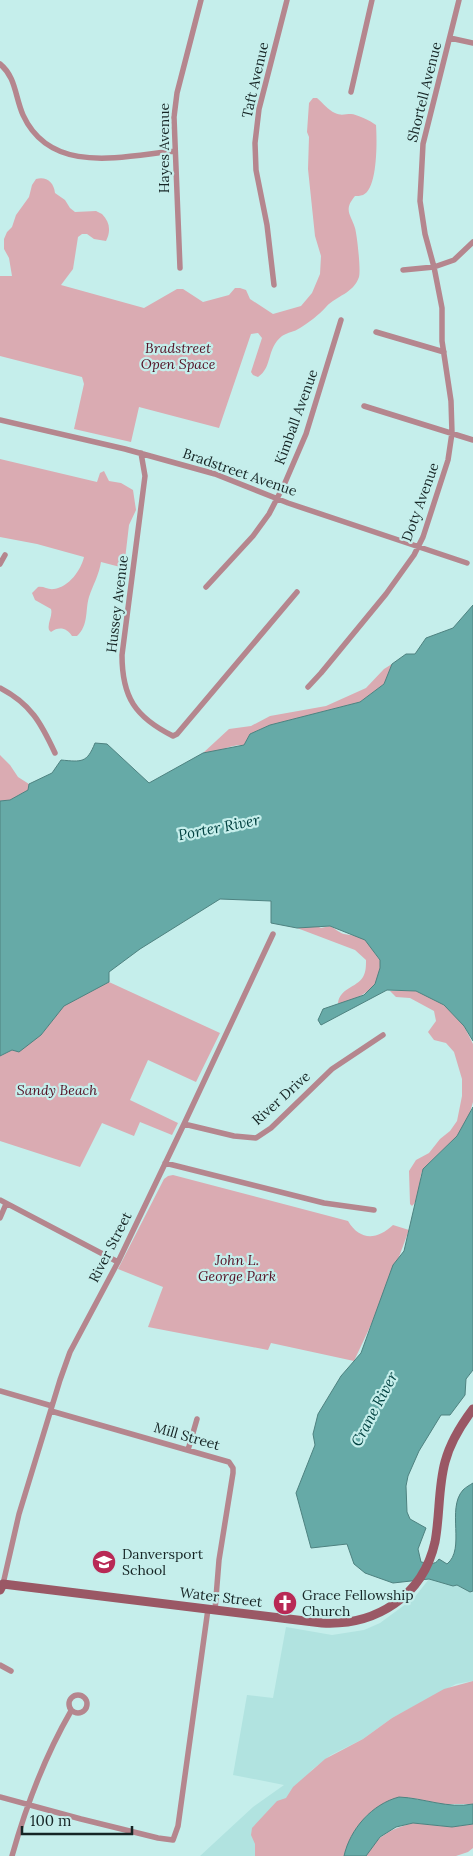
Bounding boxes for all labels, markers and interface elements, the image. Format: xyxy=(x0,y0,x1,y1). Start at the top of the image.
street label: Taft Avenue xyxy=(238,40,273,120)
street label: Shortell Avenue xyxy=(403,40,445,144)
street label: Hayes Avenue xyxy=(155,102,173,193)
park label: Bradstreet Open Space xyxy=(141,339,216,373)
street label: Kimball Avenue xyxy=(270,366,322,467)
street label: Bradstreet Avenue xyxy=(181,444,300,500)
street label: Doty Avenue xyxy=(397,460,443,544)
street label: Hussey Avenue xyxy=(102,554,132,654)
water label: Porter River xyxy=(176,810,262,844)
street label: River Drive xyxy=(248,1067,314,1129)
park label: Sandy Beach xyxy=(17,1081,97,1099)
street label: River Street xyxy=(85,1208,136,1285)
park label: John L. George Park xyxy=(198,1251,276,1285)
water label: Crane River xyxy=(346,1368,402,1449)
street label: Mill Street xyxy=(152,1418,223,1454)
place label: Danversport School xyxy=(122,1545,204,1579)
school or university icon: Danversport School xyxy=(91,1549,117,1575)
street label: Water Street xyxy=(179,1583,264,1611)
place label: Grace Fellowship Church xyxy=(302,1586,414,1620)
church icon: Grace Fellowship Church xyxy=(272,1590,298,1616)
scale bar xyxy=(22,1804,132,1836)
text: 100 m xyxy=(30,1811,71,1830)

